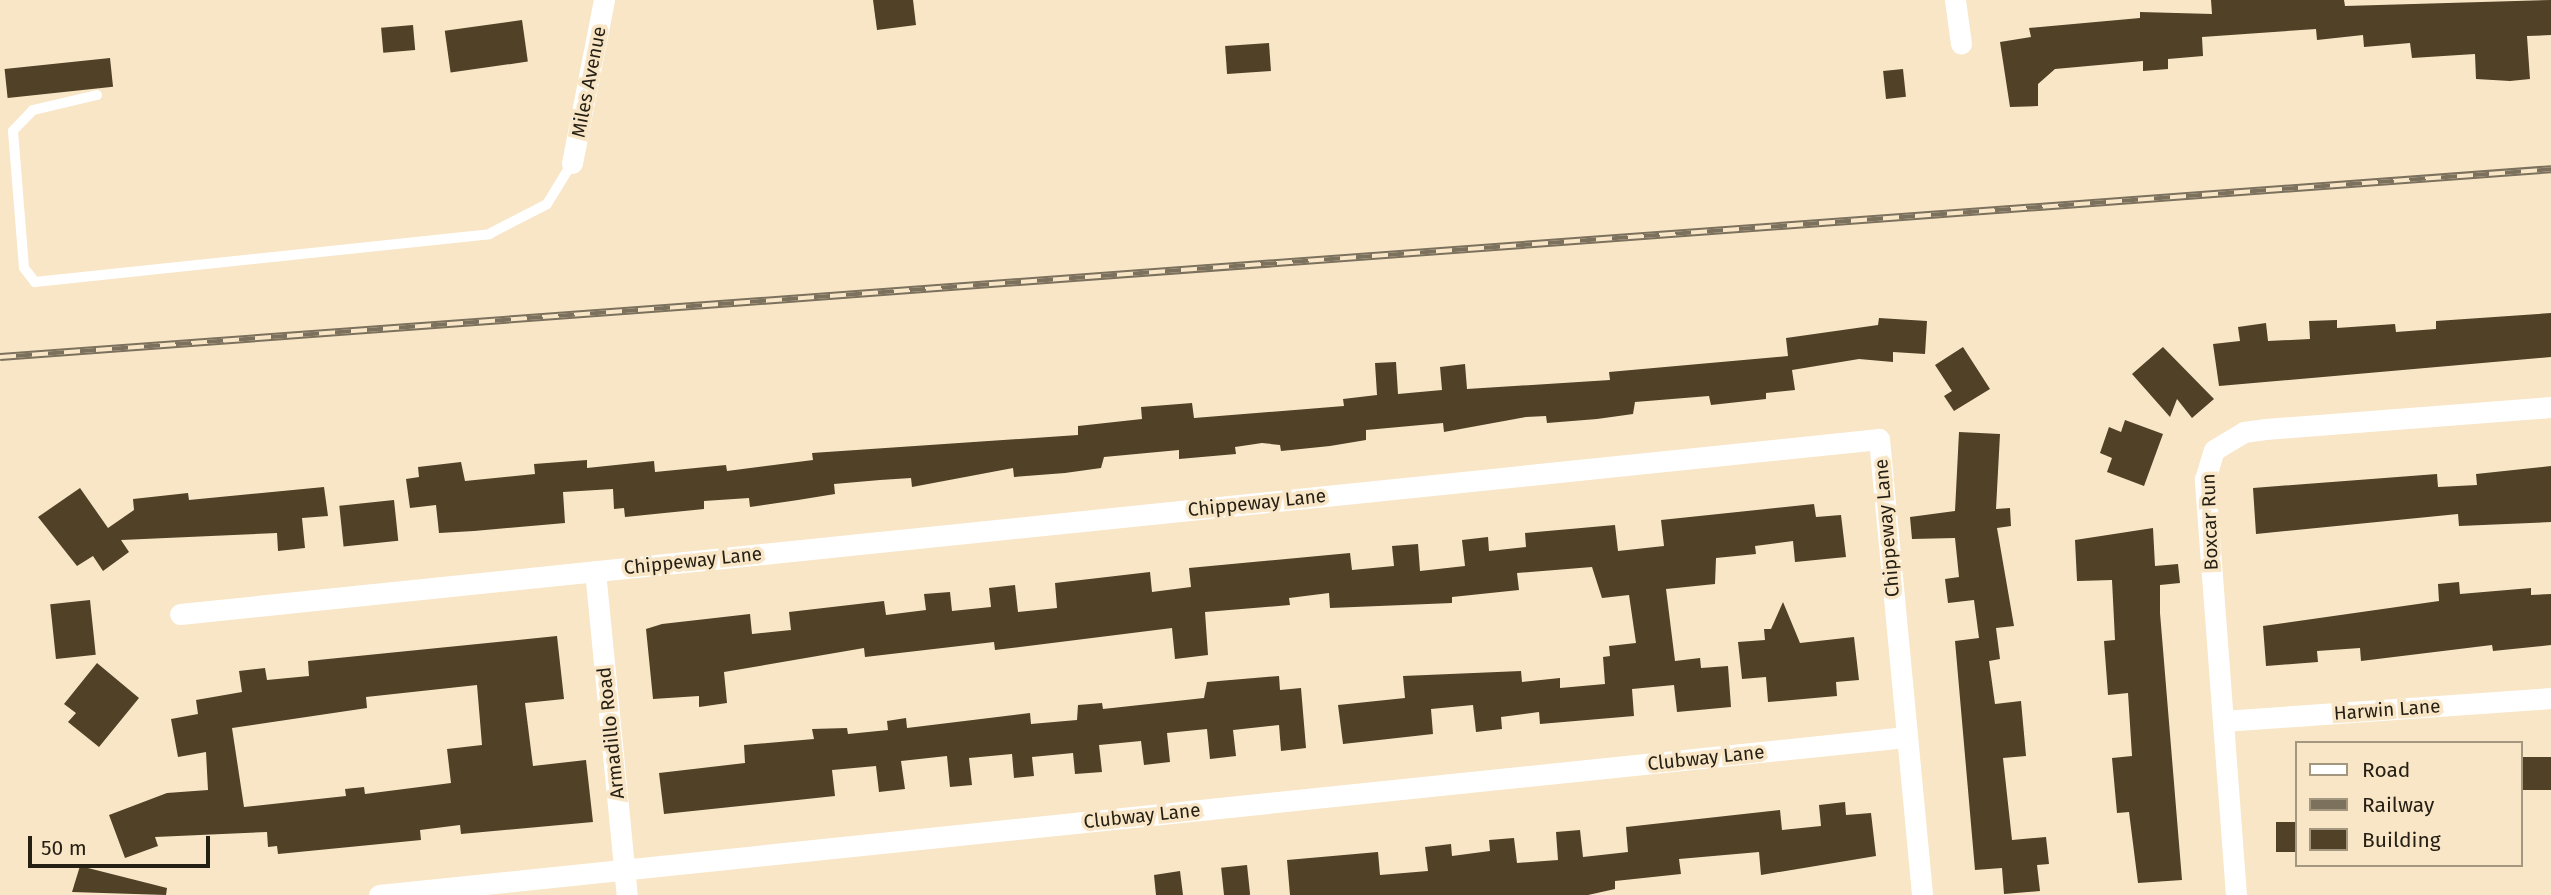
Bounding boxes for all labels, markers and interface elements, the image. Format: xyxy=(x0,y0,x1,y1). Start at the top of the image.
street label: Miles Avenue xyxy=(567,24,611,140)
street label: Chippeway Lane xyxy=(1870,458,1904,598)
street label: Boxcar Run xyxy=(2197,473,2223,571)
street label: Chippeway Lane xyxy=(1187,484,1327,522)
street label: Chippeway Lane xyxy=(623,542,763,580)
street label: Armadillo Road xyxy=(593,666,629,800)
street label: Harwin Lane xyxy=(2333,695,2441,725)
street label: Clubway Lane xyxy=(1646,741,1766,775)
legend xyxy=(2296,741,2523,867)
text: Road xyxy=(2362,757,2410,783)
text: Railway xyxy=(2362,792,2434,818)
street label: Clubway Lane xyxy=(1082,799,1202,833)
scale bar xyxy=(32,822,214,866)
text: Building xyxy=(2362,827,2441,853)
text: 50 m xyxy=(41,835,87,861)

